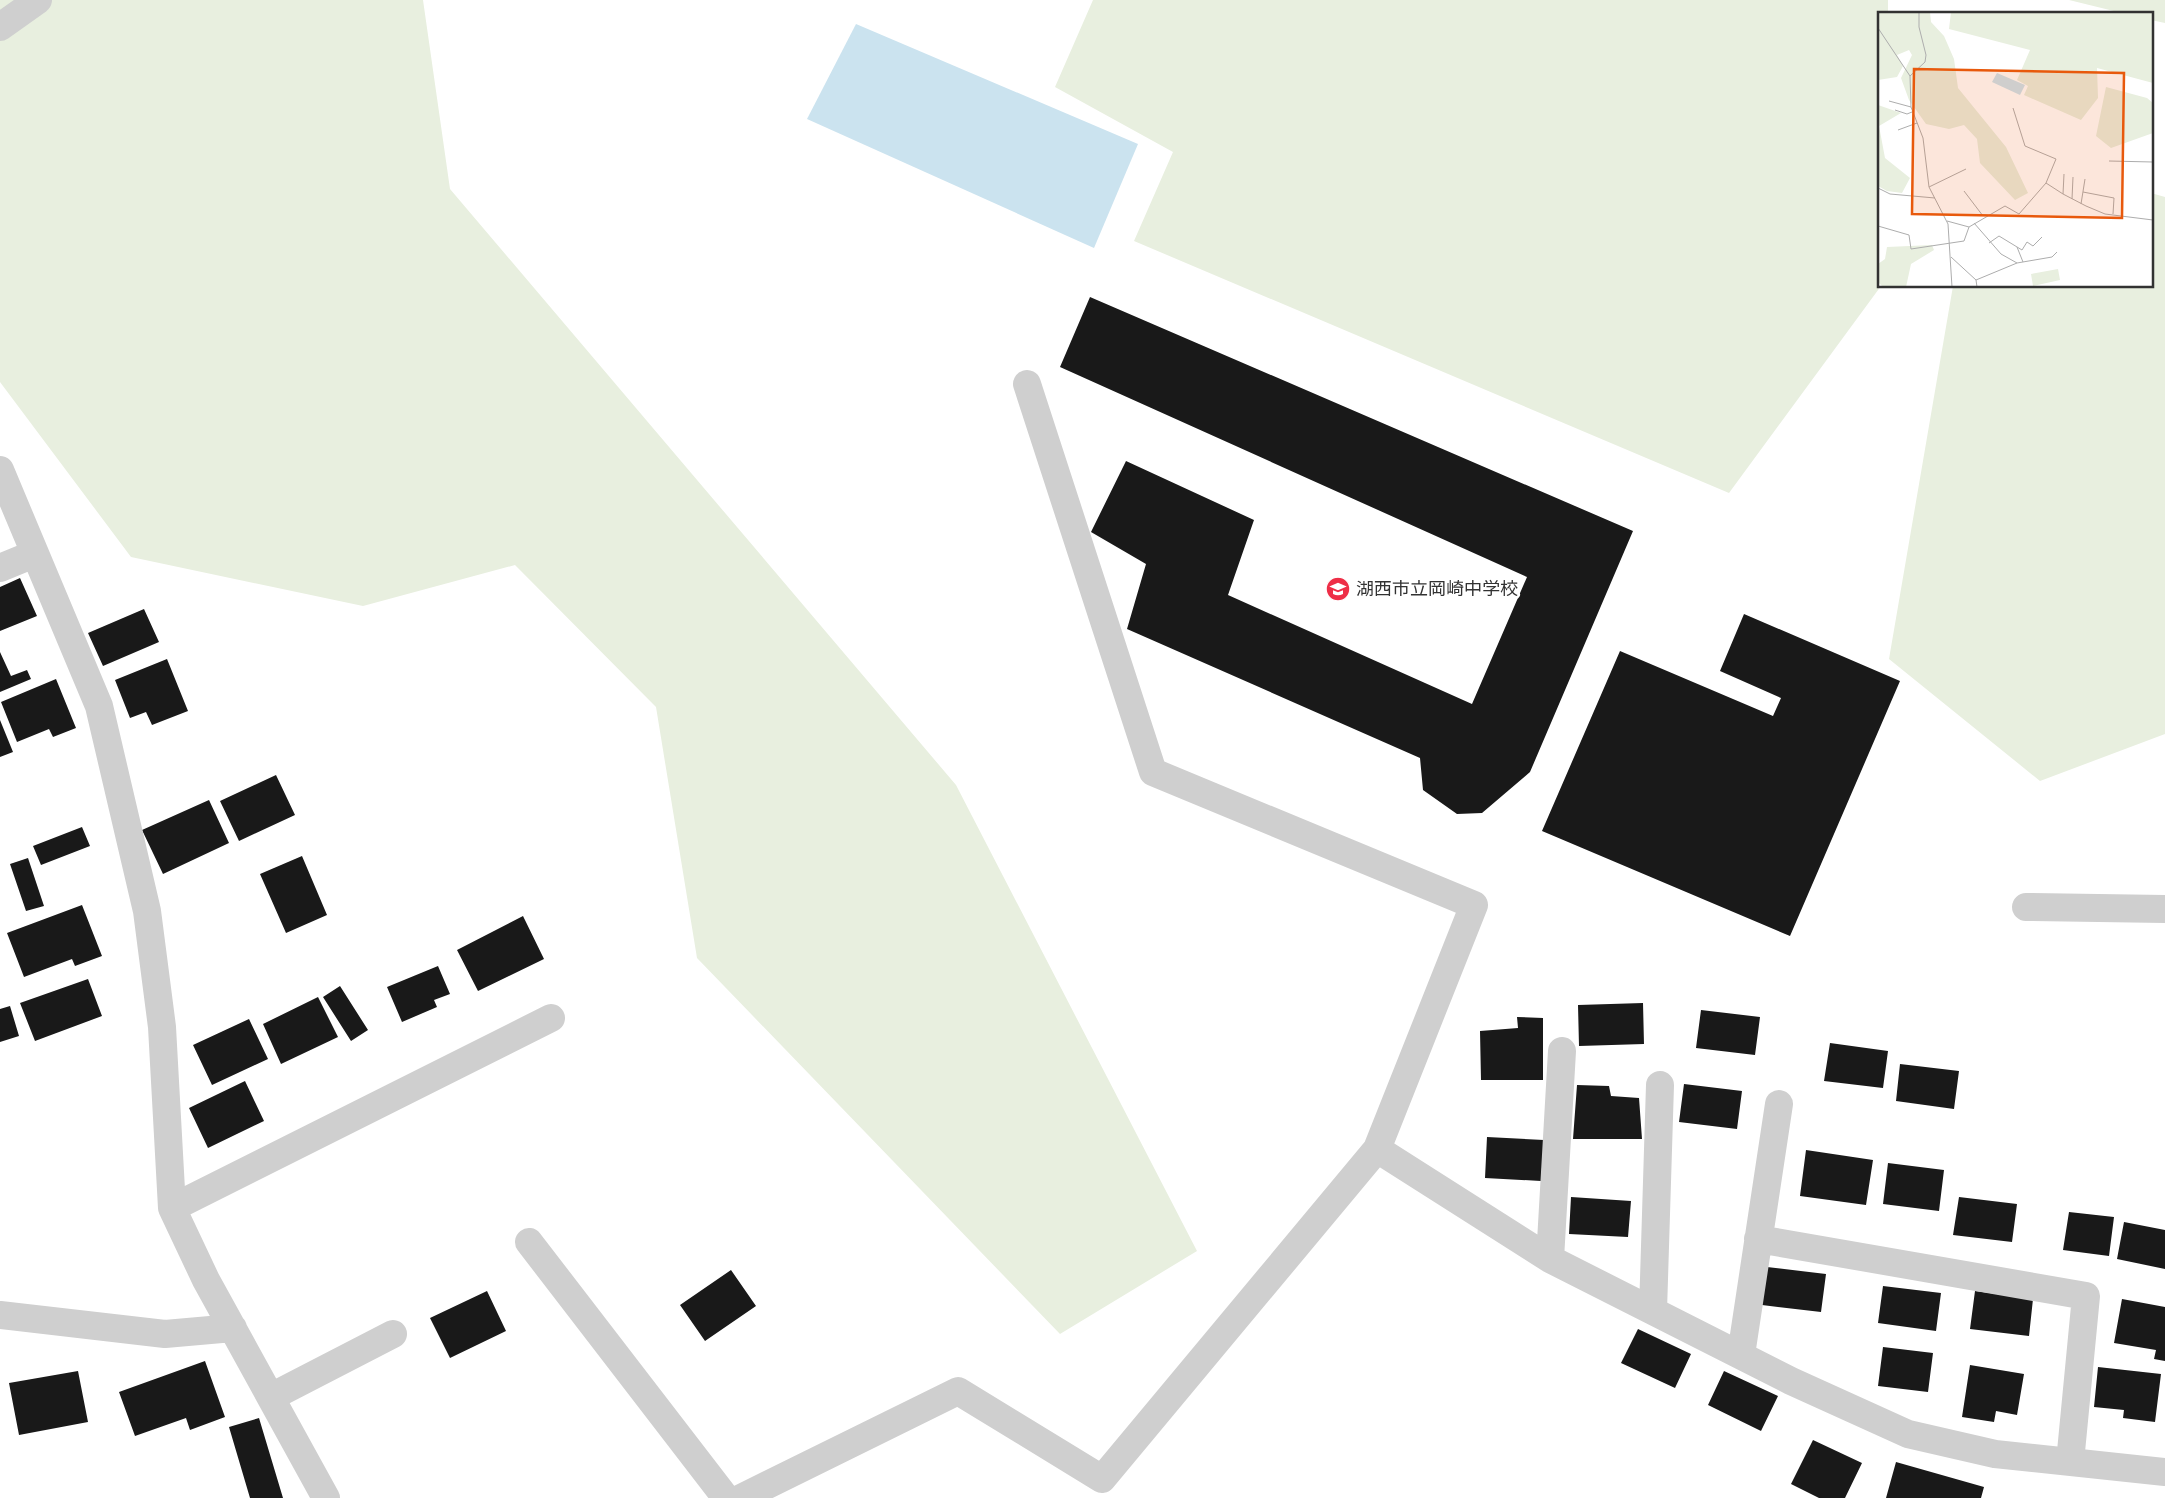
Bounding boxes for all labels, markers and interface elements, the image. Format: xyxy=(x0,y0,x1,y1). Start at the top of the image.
inset map xyxy=(1878,12,2152,288)
school or university icon: 湖西市立岡崎中学校 xyxy=(1325,576,1351,602)
place label: 湖西市立岡崎中学校 xyxy=(1356,576,1518,600)

